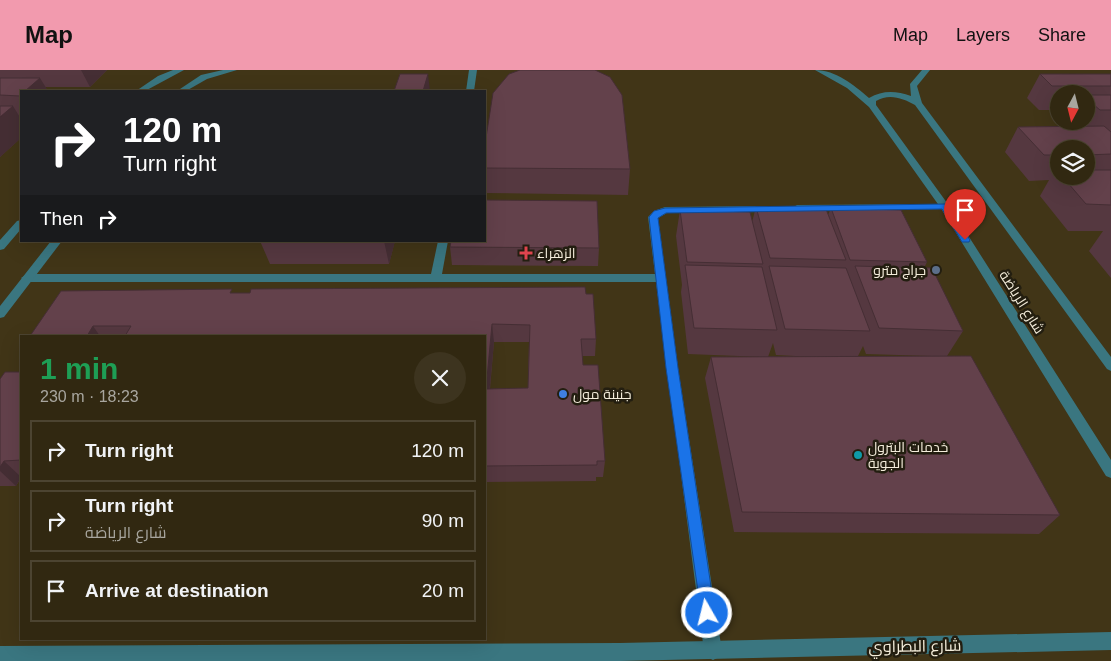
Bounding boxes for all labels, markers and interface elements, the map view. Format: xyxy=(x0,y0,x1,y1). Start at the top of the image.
text: Map xyxy=(25,21,73,48)
text: Map xyxy=(893,25,928,45)
text: Layers xyxy=(956,25,1010,45)
text: Share xyxy=(1038,25,1086,45)
north arrow xyxy=(1050,85,1095,130)
map controls xyxy=(1050,85,1095,185)
icon: right xyxy=(40,110,105,175)
text: 120 m xyxy=(123,110,222,149)
button: layers xyxy=(1050,140,1095,185)
text: Turn right xyxy=(123,151,216,176)
pin xyxy=(944,189,986,240)
icon: arrive xyxy=(951,196,979,224)
icon: right xyxy=(93,205,121,233)
text: Then xyxy=(40,208,83,229)
place label: الزهراء xyxy=(537,245,576,261)
marker: الزهراء xyxy=(519,246,533,260)
place label: جراج مترو xyxy=(873,262,926,279)
marker: جراج مترو xyxy=(930,264,942,276)
street label: شارع الرياضة xyxy=(995,267,1048,337)
text: 1 min xyxy=(40,352,118,385)
button: close xyxy=(414,352,466,404)
place label: جنينة مول xyxy=(573,386,632,403)
text: 230 m · 18:23 xyxy=(40,388,139,405)
marker: جنينة مول xyxy=(557,388,569,400)
icon: right xyxy=(42,437,70,465)
place label: خدمات البترول الجوية xyxy=(868,439,948,471)
text: Turn right xyxy=(85,440,173,461)
text: 120 m xyxy=(411,440,464,461)
marker: خدمات البترول الجوية xyxy=(852,449,864,461)
text: Turn right xyxy=(85,495,173,516)
icon: right xyxy=(42,507,70,535)
text: 90 m xyxy=(422,510,464,531)
text: شارع الرياضة xyxy=(85,524,167,541)
icon: arrive xyxy=(42,577,70,605)
text: Arrive at destination xyxy=(85,580,269,601)
text: 20 m xyxy=(422,580,464,601)
position arrow xyxy=(680,586,732,638)
street label: شارع البطراوي xyxy=(868,637,962,660)

